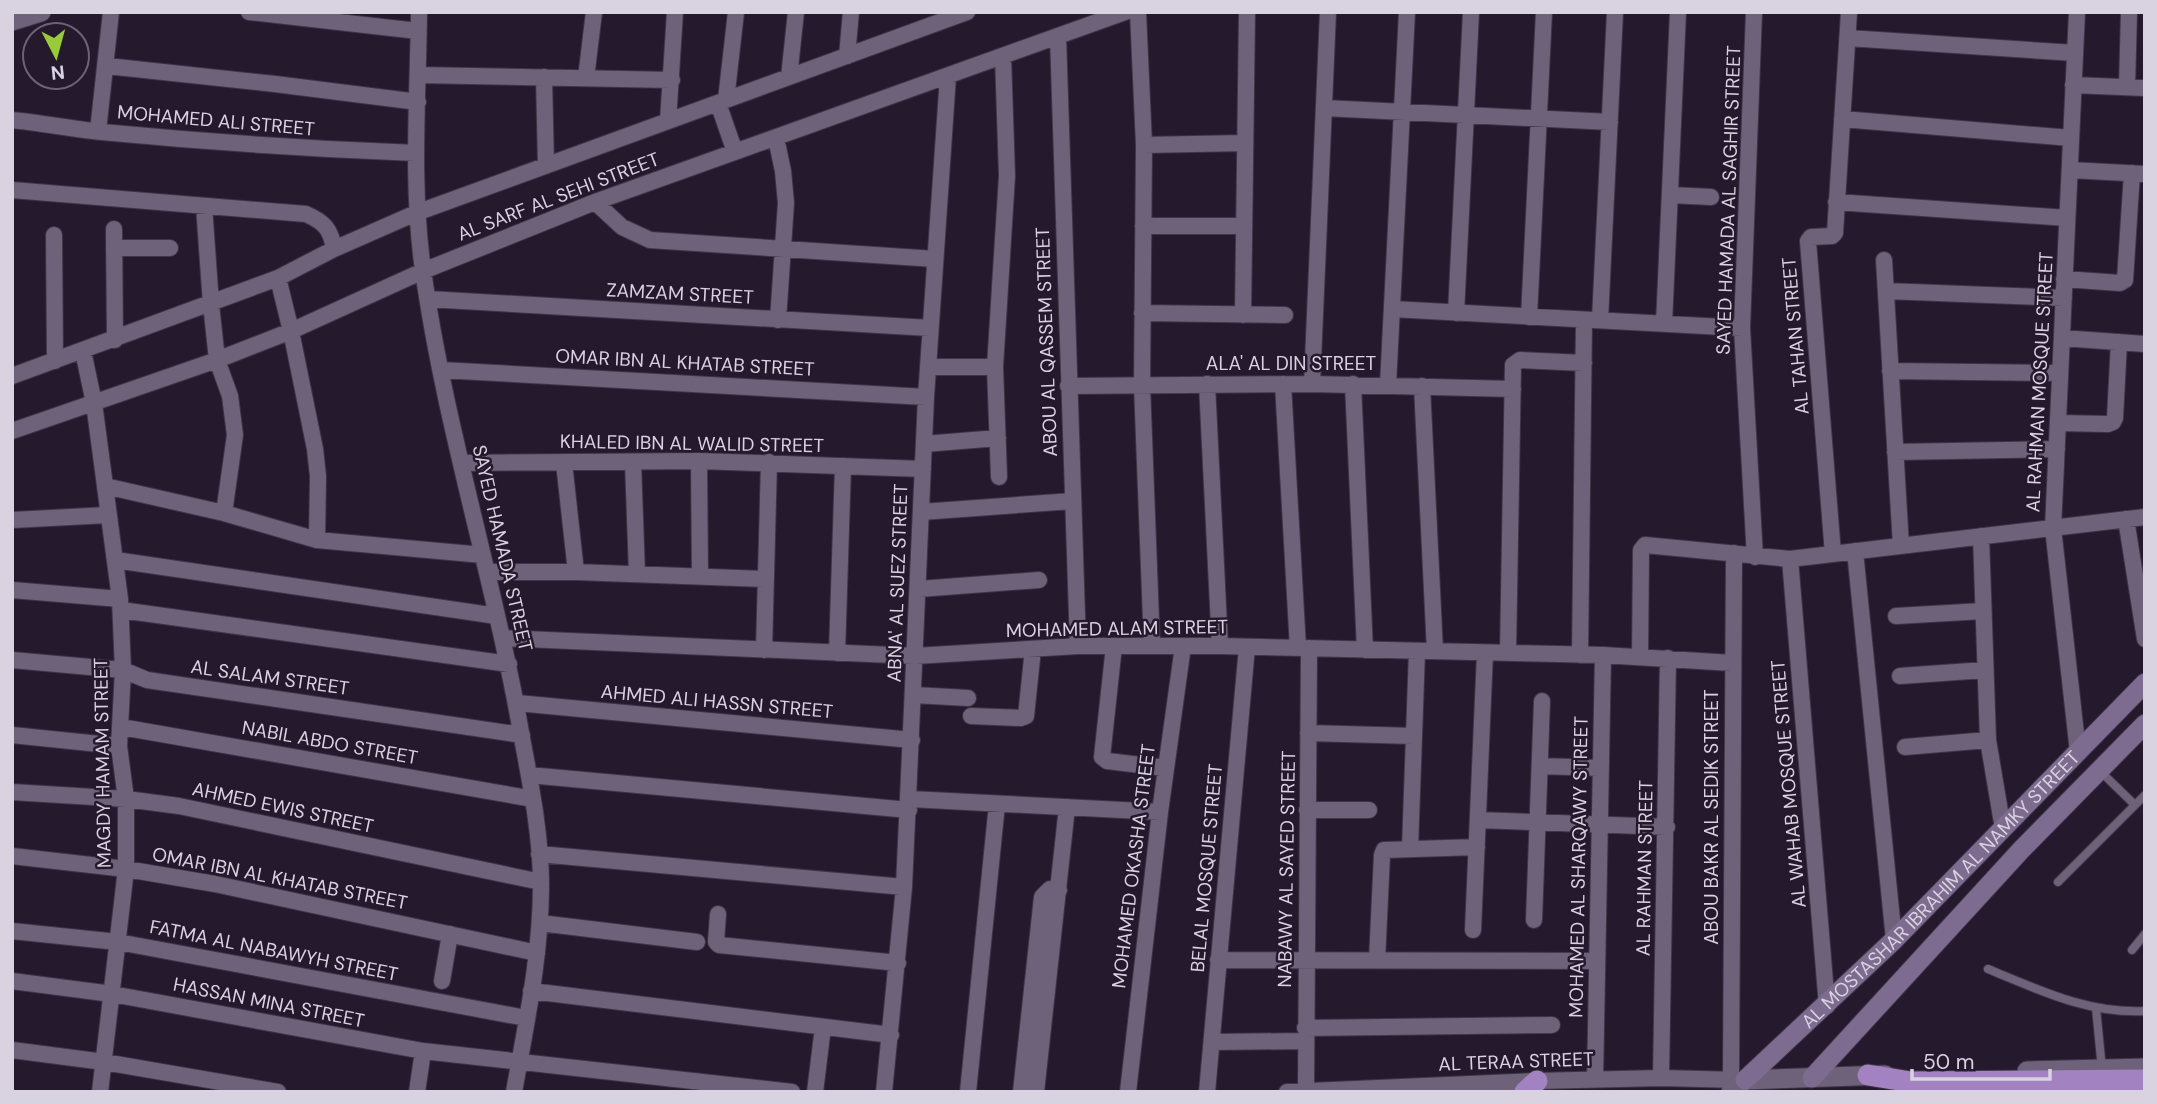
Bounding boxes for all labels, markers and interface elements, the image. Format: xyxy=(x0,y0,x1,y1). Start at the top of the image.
north arrow xyxy=(21,21,91,91)
street label: SAYED HAMADA AL SAGHIR STREET xyxy=(1711,45,1746,355)
text: N xyxy=(50,59,66,86)
street label: MOHAMED ALI STREET xyxy=(116,99,316,142)
street label: AL SARF AL SEHI STREET xyxy=(454,146,663,247)
street label: ABOU AL QASSEM STREET xyxy=(1030,226,1063,457)
street label: AL RAHMAN MOSQUE STREET xyxy=(2020,251,2059,513)
street label: AL TAHAN STREET xyxy=(1776,256,1815,416)
street label: ZAMZAM STREET xyxy=(606,277,755,310)
street label: OMAR IBN AL KHATAB STREET xyxy=(555,343,816,382)
street label: ALA' AL DIN STREET xyxy=(1206,351,1376,376)
street label: KHALED IBN AL WALID STREET xyxy=(560,429,825,458)
street label: SAYED HAMADA STREET xyxy=(467,443,538,654)
street label: ABNA' AL SUEZ STREET xyxy=(882,483,913,683)
street label: MOHAMED ALAM STREET xyxy=(1006,614,1229,643)
street label: AL SALAM STREET xyxy=(189,654,351,701)
street label: MAGDY HAMAM STREET xyxy=(88,657,117,868)
street label: AL WAHAB MOSQUE STREET xyxy=(1765,659,1812,909)
street label: AHMED ALI HASSN STREET xyxy=(600,679,834,724)
street label: ABOU BAKR AL SEDIK STREET xyxy=(1699,689,1724,945)
street label: NABIL ABDO STREET xyxy=(240,715,420,770)
street label: MOHAMED AL SHARQAWY STREET xyxy=(1563,716,1594,1018)
street label: MOHAMED OKASHA STREET xyxy=(1106,742,1161,990)
street label: AL MOSTASHAR IBRAHIM AL NAMKY STREET xyxy=(1796,745,2085,1034)
street label: NABAWY AL SAYED STREET xyxy=(1272,750,1301,988)
street label: BELAL MOSQUE STREET xyxy=(1185,762,1228,973)
street label: AHMED EWIS STREET xyxy=(190,776,376,839)
street label: AL RAHMAN STREET xyxy=(1630,779,1659,956)
street label: OMAR IBN AL KHATAB STREET xyxy=(150,841,410,916)
street label: FATMA AL NABAWYH STREET xyxy=(148,914,400,987)
street label: HASSAN MINA STREET xyxy=(171,972,367,1033)
scale bar xyxy=(1912,1038,2050,1082)
street label: AL TERAA STREET xyxy=(1438,1046,1594,1077)
text: 50 m xyxy=(1923,1048,1974,1076)

